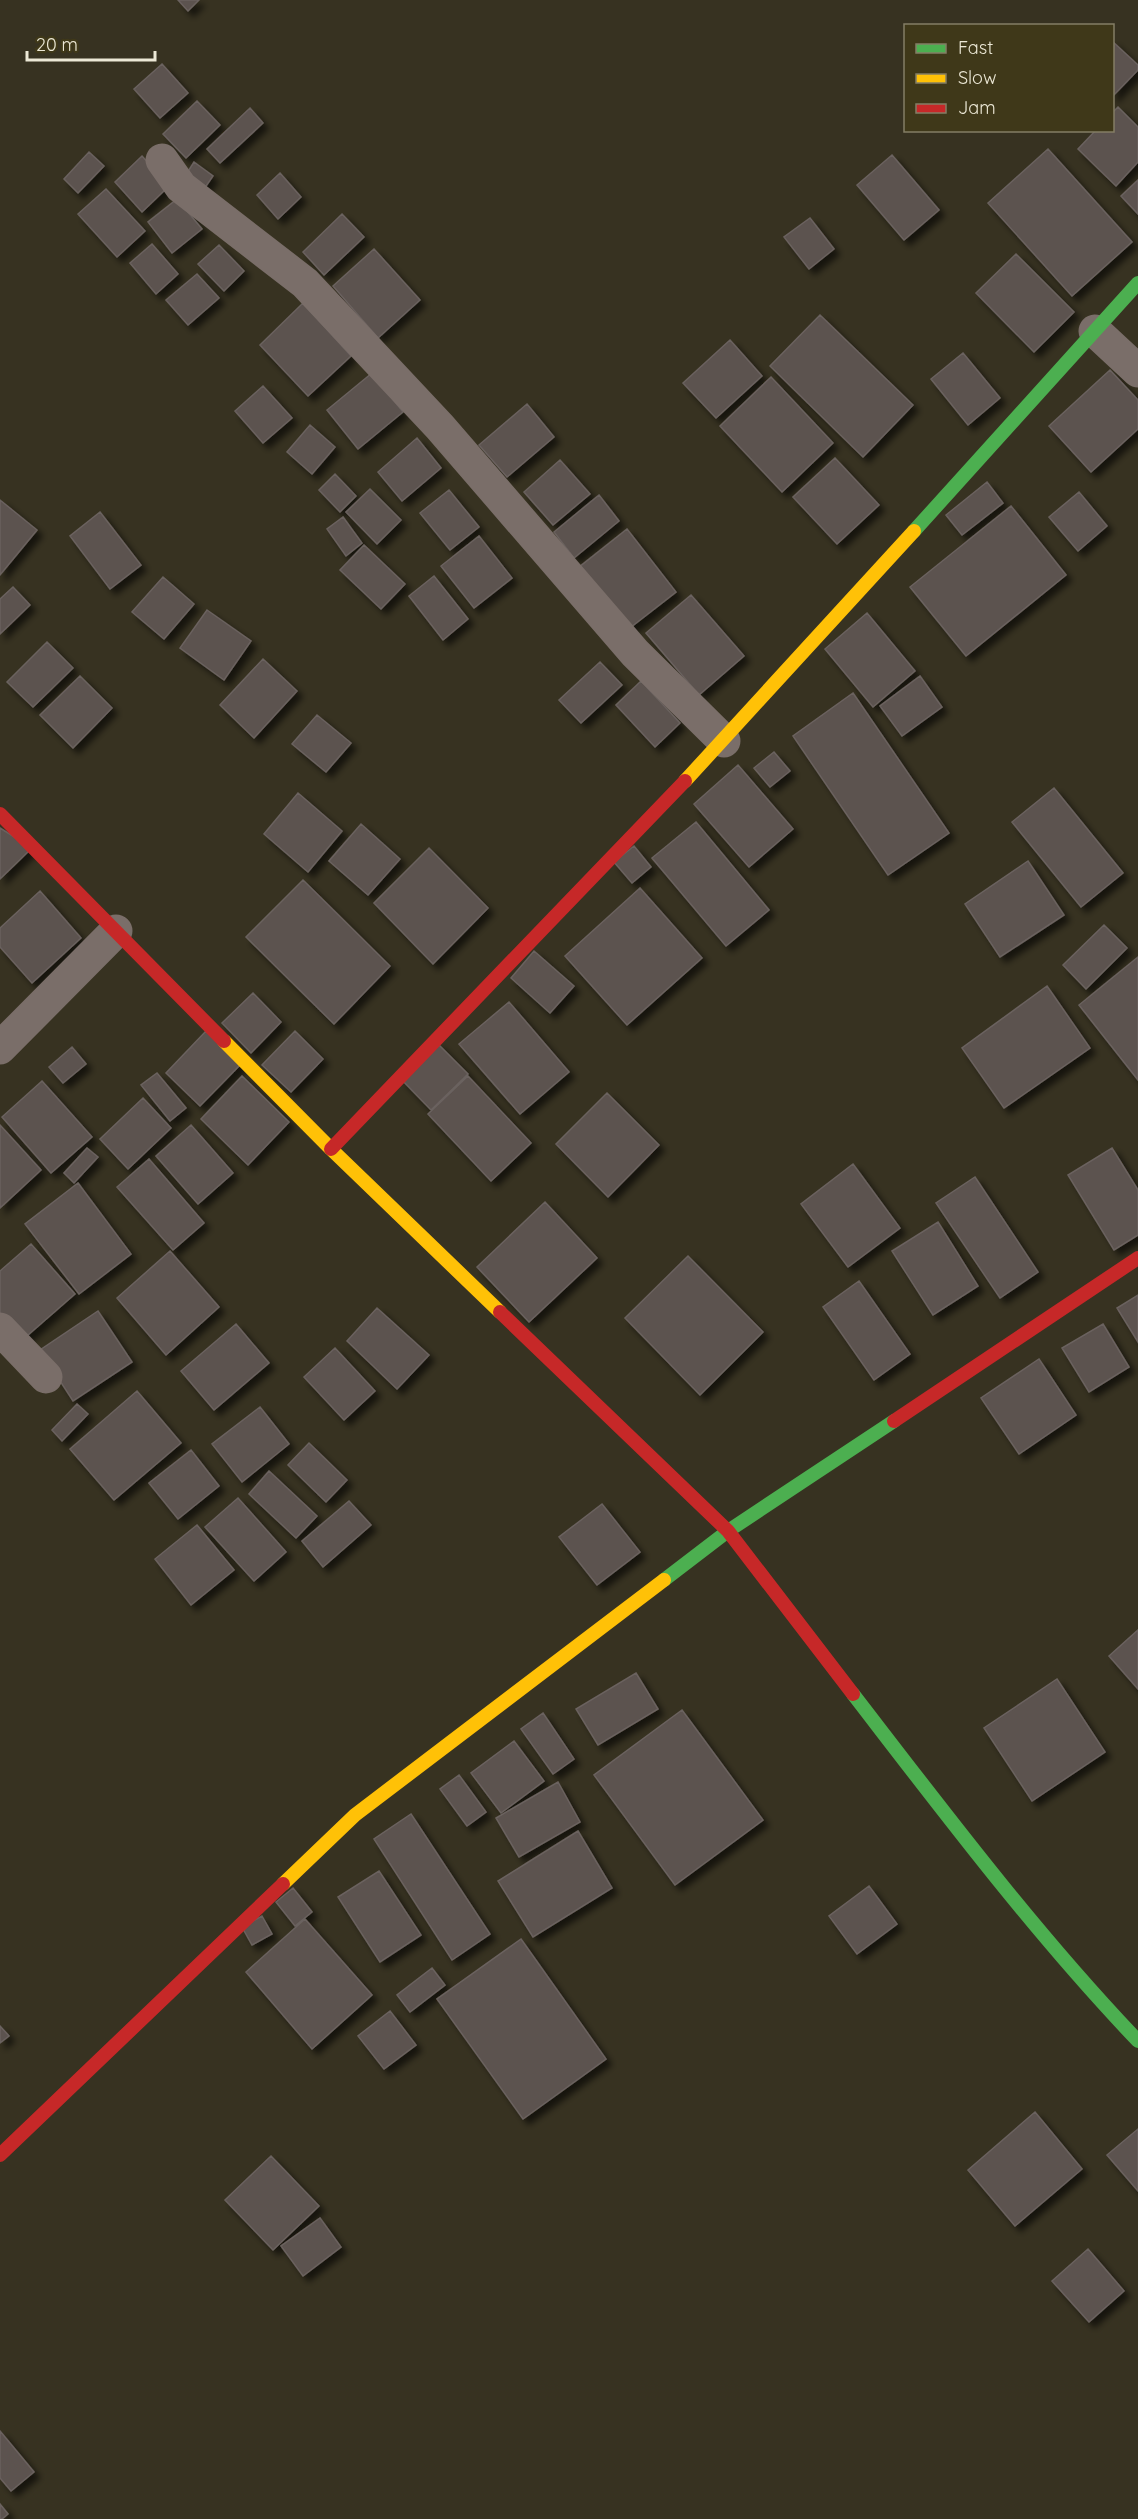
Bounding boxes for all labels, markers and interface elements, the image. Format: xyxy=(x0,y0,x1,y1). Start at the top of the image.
scale bar xyxy=(27,24,154,62)
legend xyxy=(904,24,1114,132)
text: 20 m xyxy=(36,33,78,56)
text: Fast xyxy=(958,36,993,59)
text: Slow xyxy=(958,66,996,89)
text: Jam xyxy=(958,96,996,119)

